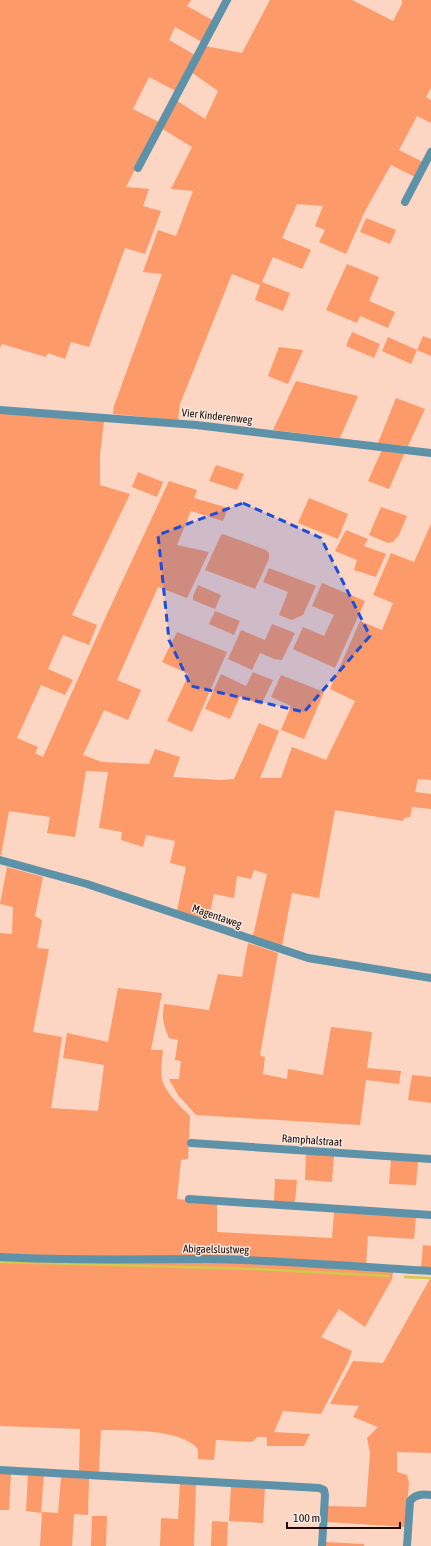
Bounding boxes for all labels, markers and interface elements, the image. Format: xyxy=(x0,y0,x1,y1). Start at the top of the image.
street label: Vier Kinderenweg xyxy=(181,406,253,426)
street label: Magentaweg xyxy=(191,902,244,930)
street label: Ramphalstraat xyxy=(281,1132,343,1148)
street label: Abigaelslustweg xyxy=(183,1242,249,1256)
scale bar xyxy=(287,1504,400,1530)
text: 100 m xyxy=(293,1511,320,1525)

